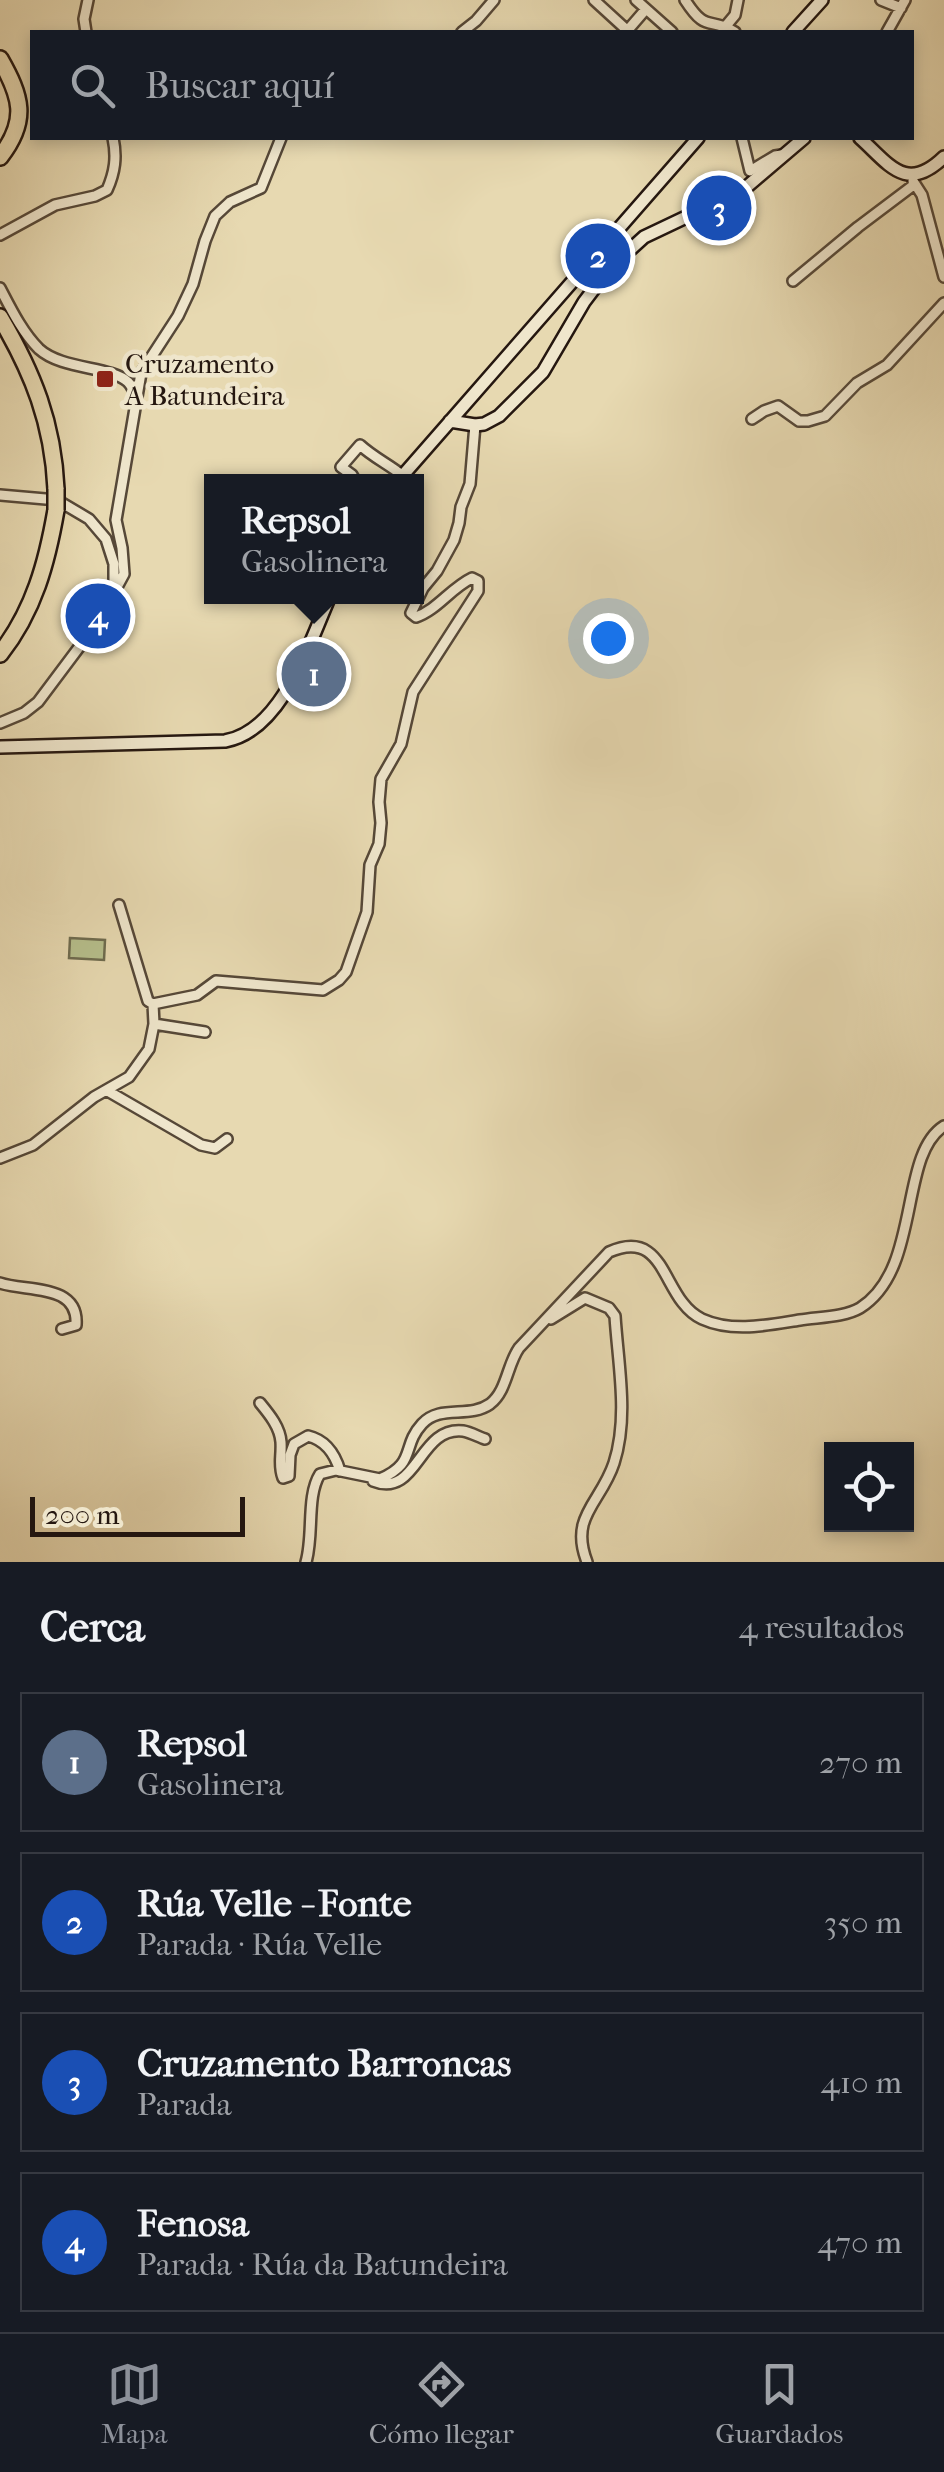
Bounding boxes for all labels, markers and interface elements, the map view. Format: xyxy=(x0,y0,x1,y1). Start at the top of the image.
search box xyxy=(30,30,914,140)
icon: search xyxy=(65,58,120,113)
text: Buscar aquí xyxy=(145,63,334,108)
pin: 3 xyxy=(686,170,752,246)
pin: 2 xyxy=(566,218,630,294)
place label: Cruzamento A Batundeira xyxy=(124,347,286,412)
marker: Cruzamento A Batundeira xyxy=(94,368,116,390)
popup xyxy=(204,474,424,604)
text: Repsol xyxy=(241,498,351,543)
text: Gasolinera xyxy=(241,543,387,580)
pin: 4 xyxy=(66,578,130,654)
your location xyxy=(583,613,634,664)
pin: 1 xyxy=(282,636,346,712)
map controls xyxy=(824,1442,914,1532)
button: locate xyxy=(824,1442,914,1532)
scale bar xyxy=(30,1492,245,1536)
text: 200 m xyxy=(45,1498,120,1531)
text: Cerca xyxy=(40,1603,145,1652)
text: 4 resultados xyxy=(739,1609,904,1646)
text: Repsol xyxy=(137,1721,247,1766)
text: 1 xyxy=(69,1744,80,1781)
text: 270 m xyxy=(819,1744,902,1781)
text: Gasolinera xyxy=(137,1766,283,1803)
text: Rúa Velle - Fonte xyxy=(137,1881,411,1926)
text: 2 xyxy=(66,1904,83,1941)
text: 350 m xyxy=(824,1904,902,1941)
text: Parada · Rúa Velle xyxy=(137,1926,382,1963)
text: Cruzamento Barroncas xyxy=(137,2041,511,2086)
text: 3 xyxy=(68,2064,81,2101)
text: 410 m xyxy=(821,2064,902,2101)
text: Parada xyxy=(137,2086,231,2123)
text: Fenosa xyxy=(137,2201,249,2246)
text: 4 xyxy=(65,2224,84,2261)
text: 470 m xyxy=(818,2224,902,2261)
text: Parada · Rúa da Batundeira xyxy=(137,2246,508,2283)
tab: Mapa xyxy=(101,2357,167,2450)
tab: Cómo llegar xyxy=(369,2357,514,2450)
tab: Guardados xyxy=(715,2357,843,2450)

